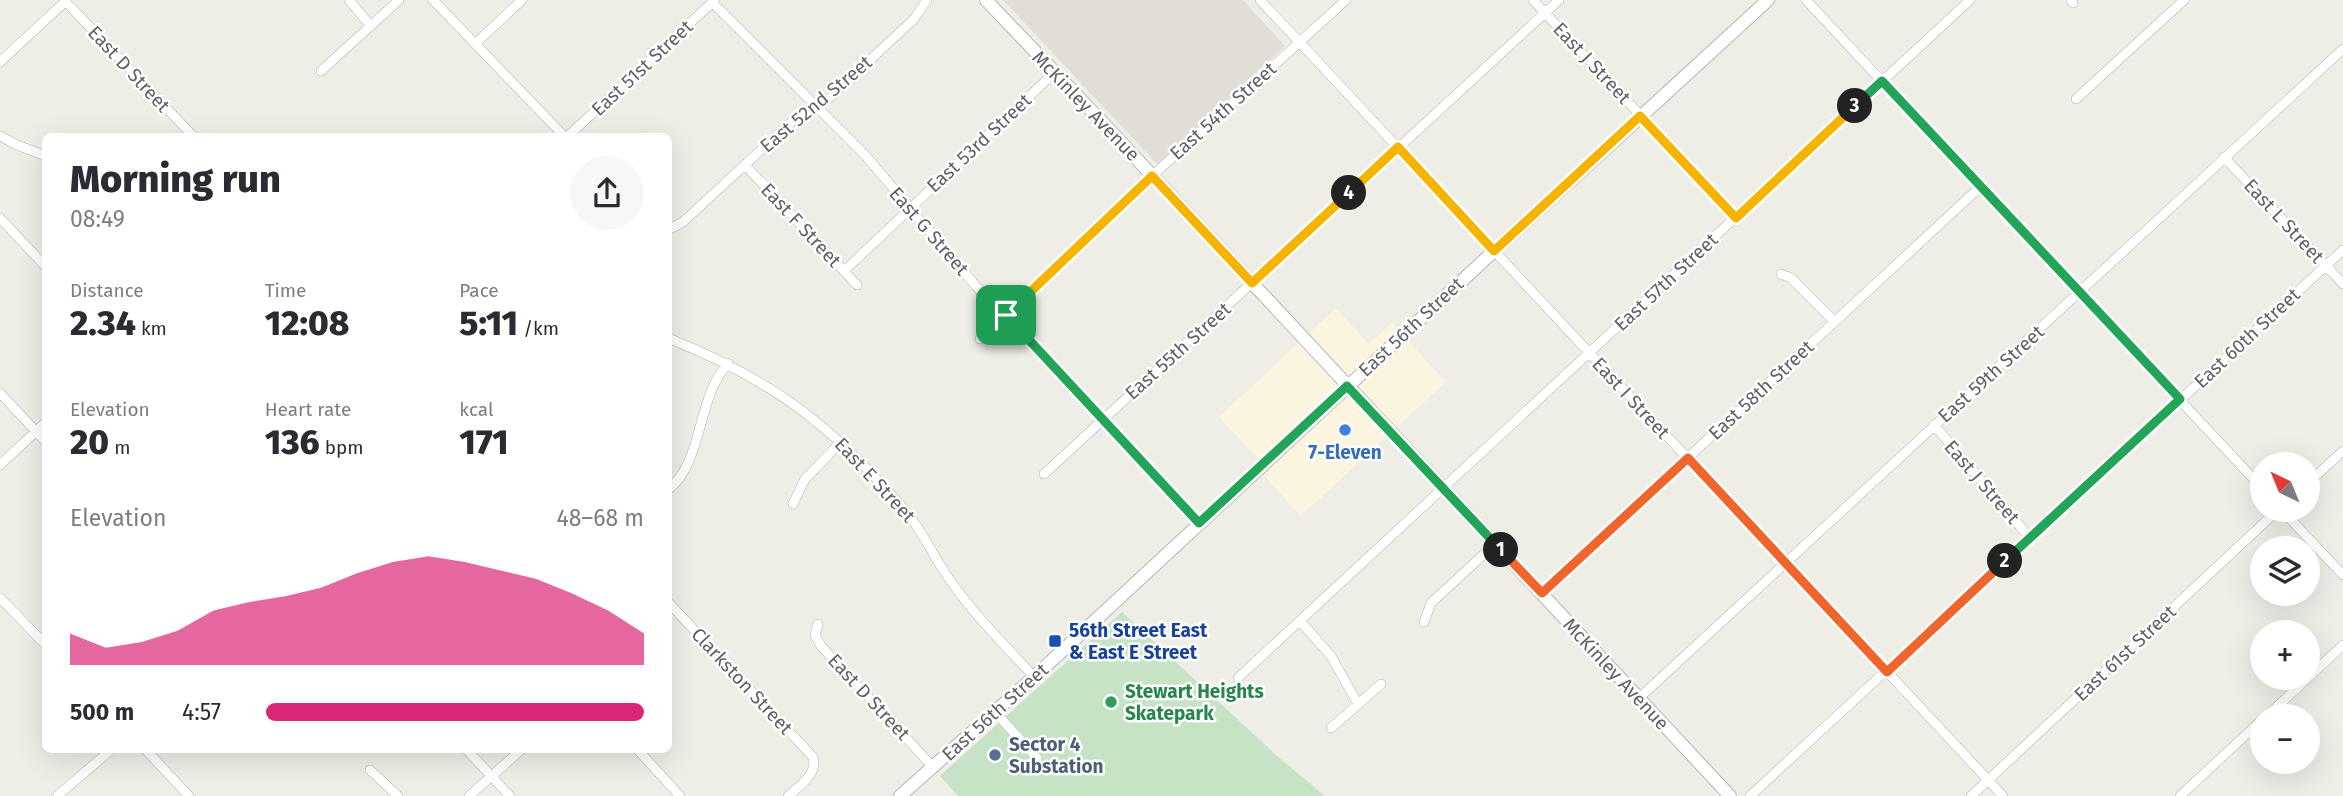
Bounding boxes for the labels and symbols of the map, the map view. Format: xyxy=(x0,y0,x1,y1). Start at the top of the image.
street label: East 51st Street xyxy=(587,15,697,121)
street label: East J Street xyxy=(1548,17,1636,109)
street label: East D Street xyxy=(83,21,175,117)
street label: McKinley Avenue xyxy=(1027,46,1145,166)
street label: East 52nd Street xyxy=(756,51,877,157)
street label: East 54th Street xyxy=(1165,57,1281,165)
pin: 3 xyxy=(1838,88,1872,124)
street label: East 53rd Street xyxy=(922,89,1036,197)
street label: East L Street xyxy=(2239,174,2329,268)
pin: 4 xyxy=(1332,176,1366,210)
street label: East F Street xyxy=(756,178,846,272)
street label: East G Street xyxy=(884,182,974,280)
street label: East 57th Street xyxy=(1610,228,1723,336)
street label: East 56th Street xyxy=(1354,272,1468,381)
street label: East 60th Street xyxy=(2189,283,2305,393)
pin xyxy=(976,285,1036,345)
street label: East 55th Street xyxy=(1120,297,1236,404)
street label: East 59th Street xyxy=(1933,320,2049,428)
street label: East 58th Street xyxy=(1704,335,1818,445)
street label: East I Street xyxy=(1587,352,1675,444)
marker: 7-Eleven xyxy=(1337,422,1353,438)
street label: East E Street xyxy=(830,433,920,527)
street label: East J Street xyxy=(1939,435,2025,529)
place label: 7-Eleven xyxy=(1308,441,1382,464)
north arrow xyxy=(2250,452,2320,522)
pin: 1 xyxy=(1484,532,1518,568)
pin: 2 xyxy=(1988,544,2022,578)
street label: East 61st Street xyxy=(2069,600,2181,706)
street label: McKinley Avenue xyxy=(1558,613,1674,735)
place label: 56th Street East & East E Street xyxy=(1069,619,1208,664)
street label: Clarkston Street xyxy=(687,623,797,739)
marker: 56th Street East & East E Street xyxy=(1047,633,1063,649)
street label: East D Street xyxy=(823,649,915,745)
street label: East 56th Street xyxy=(937,658,1053,766)
place label: Stewart Heights Skatepark xyxy=(1125,680,1264,725)
marker: Stewart Heights Skatepark xyxy=(1103,694,1119,710)
place label: Sector 4 Substation xyxy=(1009,733,1104,778)
marker: Sector 4 Substation xyxy=(987,747,1003,763)

